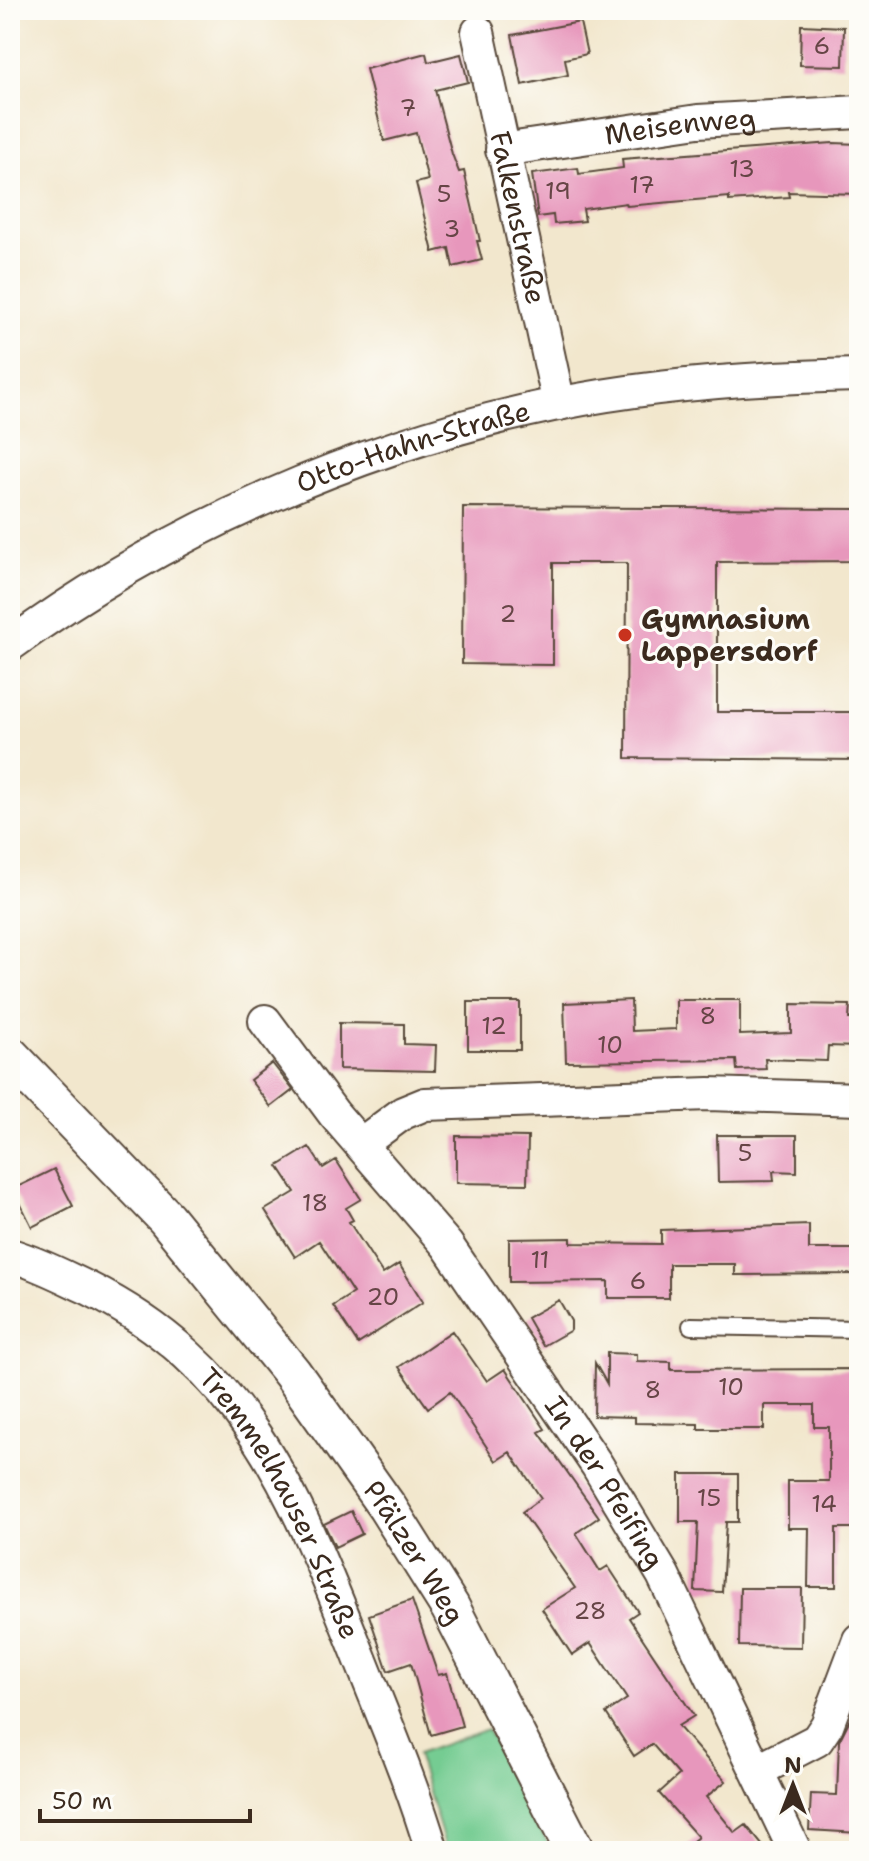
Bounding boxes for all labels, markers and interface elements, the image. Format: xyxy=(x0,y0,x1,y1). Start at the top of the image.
house number: 6 xyxy=(814,30,830,62)
house number: 7 xyxy=(400,92,416,124)
street label: Meisenweg xyxy=(602,99,757,154)
street label: Falkenstraße xyxy=(481,128,556,308)
house number: 13 xyxy=(729,153,755,185)
house number: 17 xyxy=(629,169,655,201)
house number: 19 xyxy=(545,175,571,207)
house number: 5 xyxy=(437,178,451,210)
house number: 3 xyxy=(444,213,460,245)
street label: Otto-Hahn-Straße xyxy=(290,391,534,502)
house number: 2 xyxy=(500,598,516,630)
place label: Gymnasium Lappersdorf xyxy=(641,600,819,670)
marker: Gymnasium Lappersdorf xyxy=(616,626,634,644)
house number: 8 xyxy=(700,1000,716,1032)
house number: 12 xyxy=(481,1010,507,1042)
house number: 10 xyxy=(597,1029,623,1061)
house number: 5 xyxy=(738,1137,752,1169)
house number: 18 xyxy=(302,1187,328,1219)
house number: 11 xyxy=(530,1244,550,1276)
house number: 6 xyxy=(630,1265,646,1297)
house number: 20 xyxy=(367,1281,399,1313)
street label: Tremmelhauser Straße xyxy=(191,1359,369,1644)
house number: 10 xyxy=(718,1371,744,1403)
house number: 8 xyxy=(645,1374,661,1406)
street label: In der Pfeifing xyxy=(536,1388,674,1576)
street label: Pfälzer Weg xyxy=(355,1473,475,1631)
house number: 15 xyxy=(697,1482,721,1514)
house number: 14 xyxy=(811,1488,837,1520)
house number: 28 xyxy=(574,1595,606,1627)
north arrow xyxy=(753,1745,833,1825)
text: N xyxy=(784,1751,802,1780)
scale bar xyxy=(40,1773,250,1823)
text: 50 m xyxy=(52,1785,112,1817)

